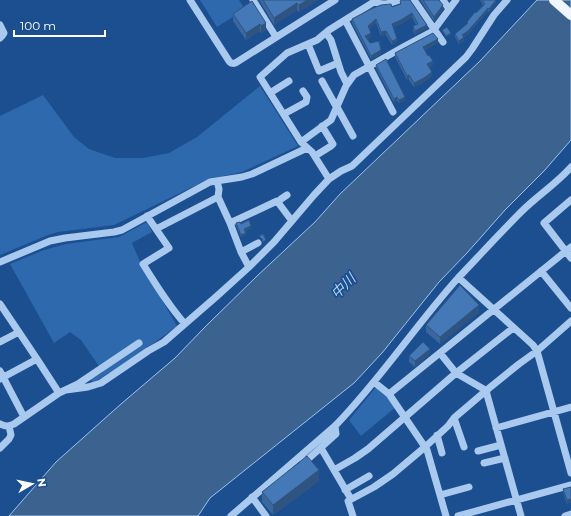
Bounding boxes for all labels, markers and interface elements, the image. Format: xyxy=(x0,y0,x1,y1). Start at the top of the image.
scale bar xyxy=(14,12,105,38)
text: 100 m xyxy=(20,18,56,33)
water label: 中川 xyxy=(327,268,361,302)
north arrow xyxy=(12,464,52,504)
text: N xyxy=(34,477,49,488)

